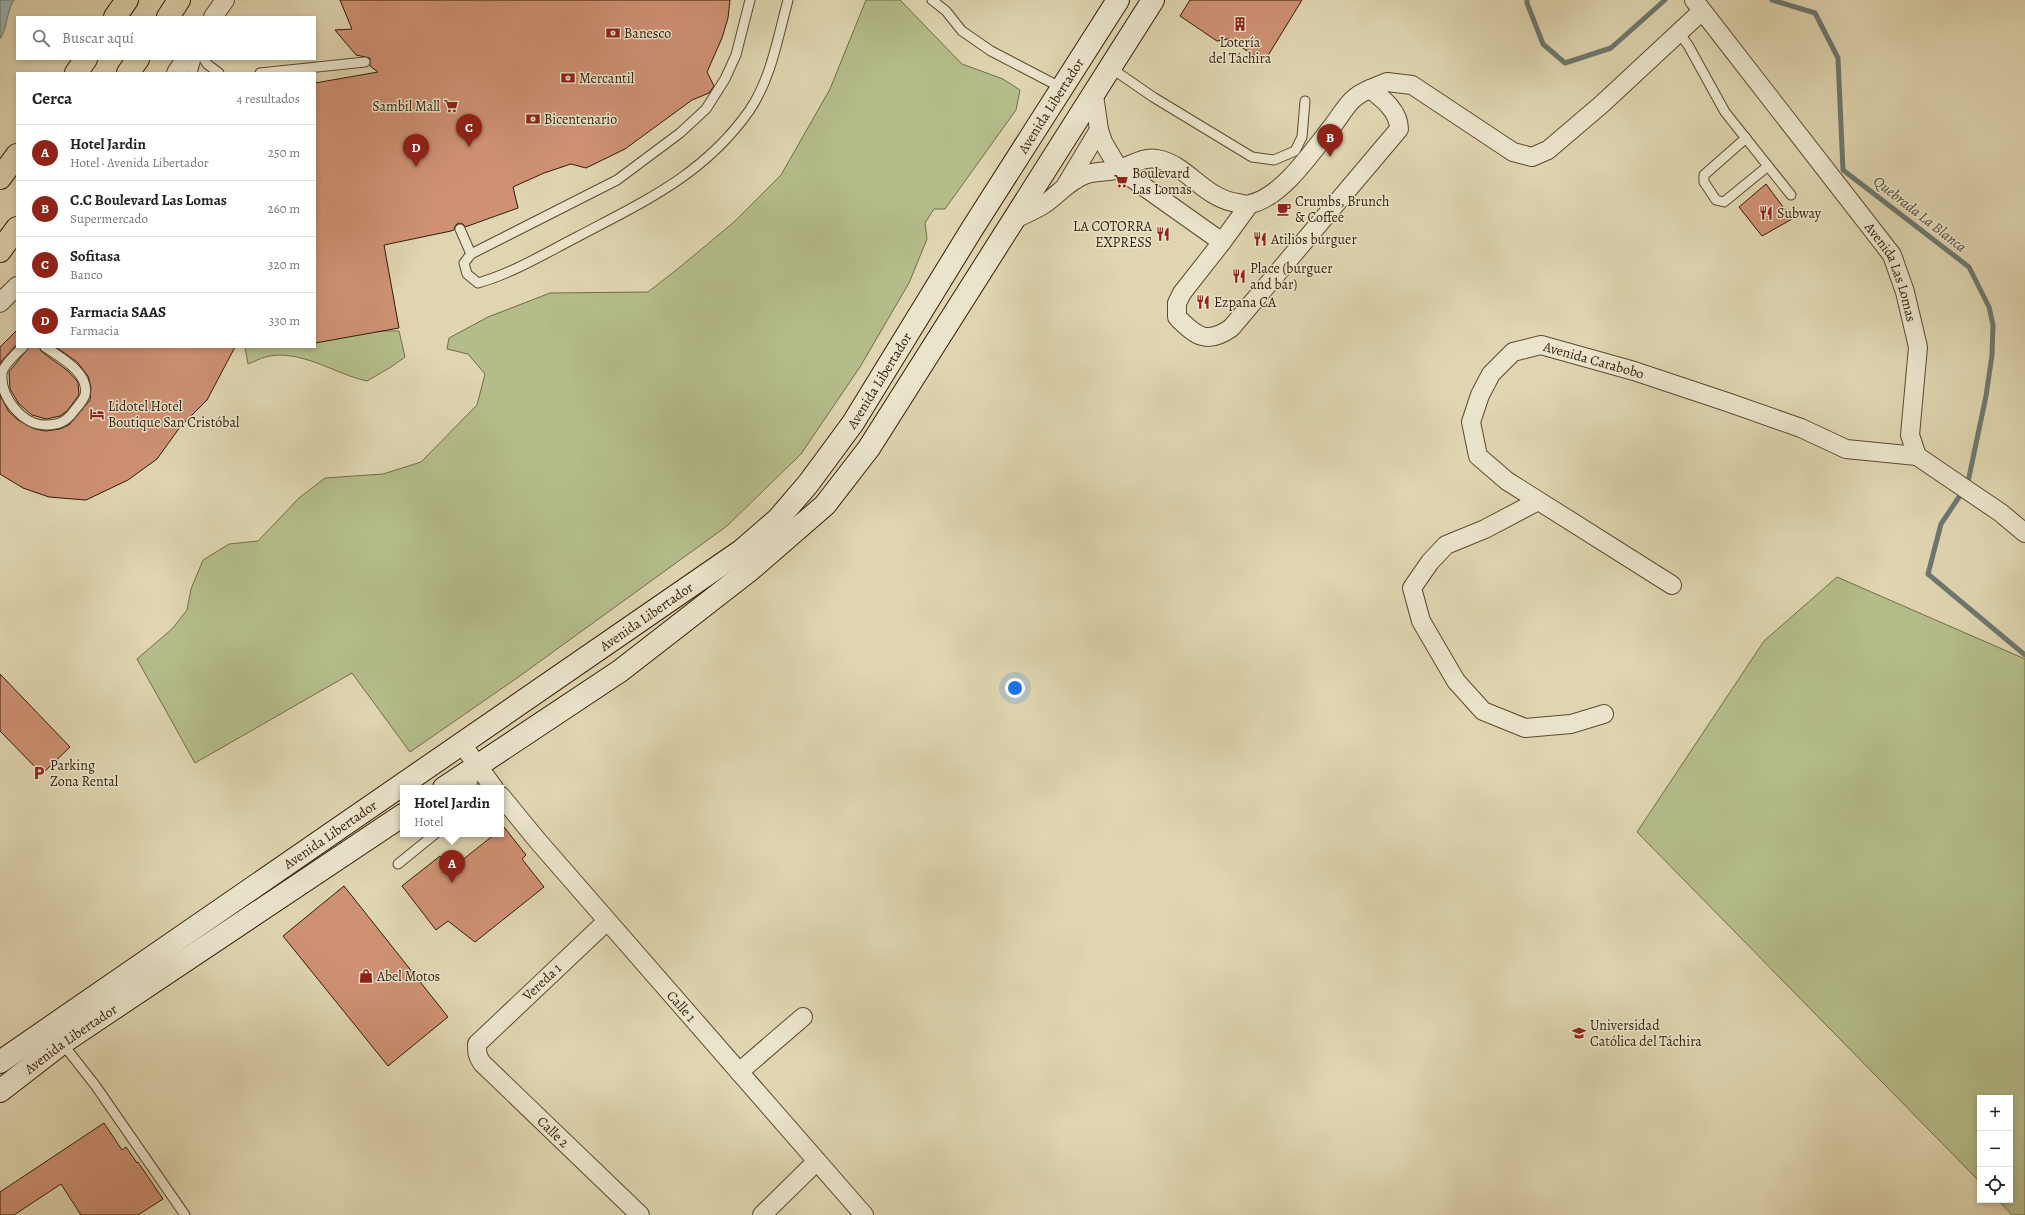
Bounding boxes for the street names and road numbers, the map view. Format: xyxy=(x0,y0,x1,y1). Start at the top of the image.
street label: Avenida Libertador xyxy=(1013,54,1089,158)
street label: Avenida Las Lomas xyxy=(1860,217,1921,324)
street label: Avenida Libertador xyxy=(842,328,916,433)
street label: Avenida Carabobo xyxy=(1540,336,1647,383)
street label: Avenida Libertador xyxy=(595,577,697,656)
street label: Avenida Libertador xyxy=(279,795,381,874)
street label: Vereda 1 xyxy=(518,959,566,1006)
street label: Calle 1 xyxy=(663,986,701,1026)
street label: Avenida Libertador xyxy=(20,999,121,1079)
street label: Calle 2 xyxy=(533,1112,574,1152)

